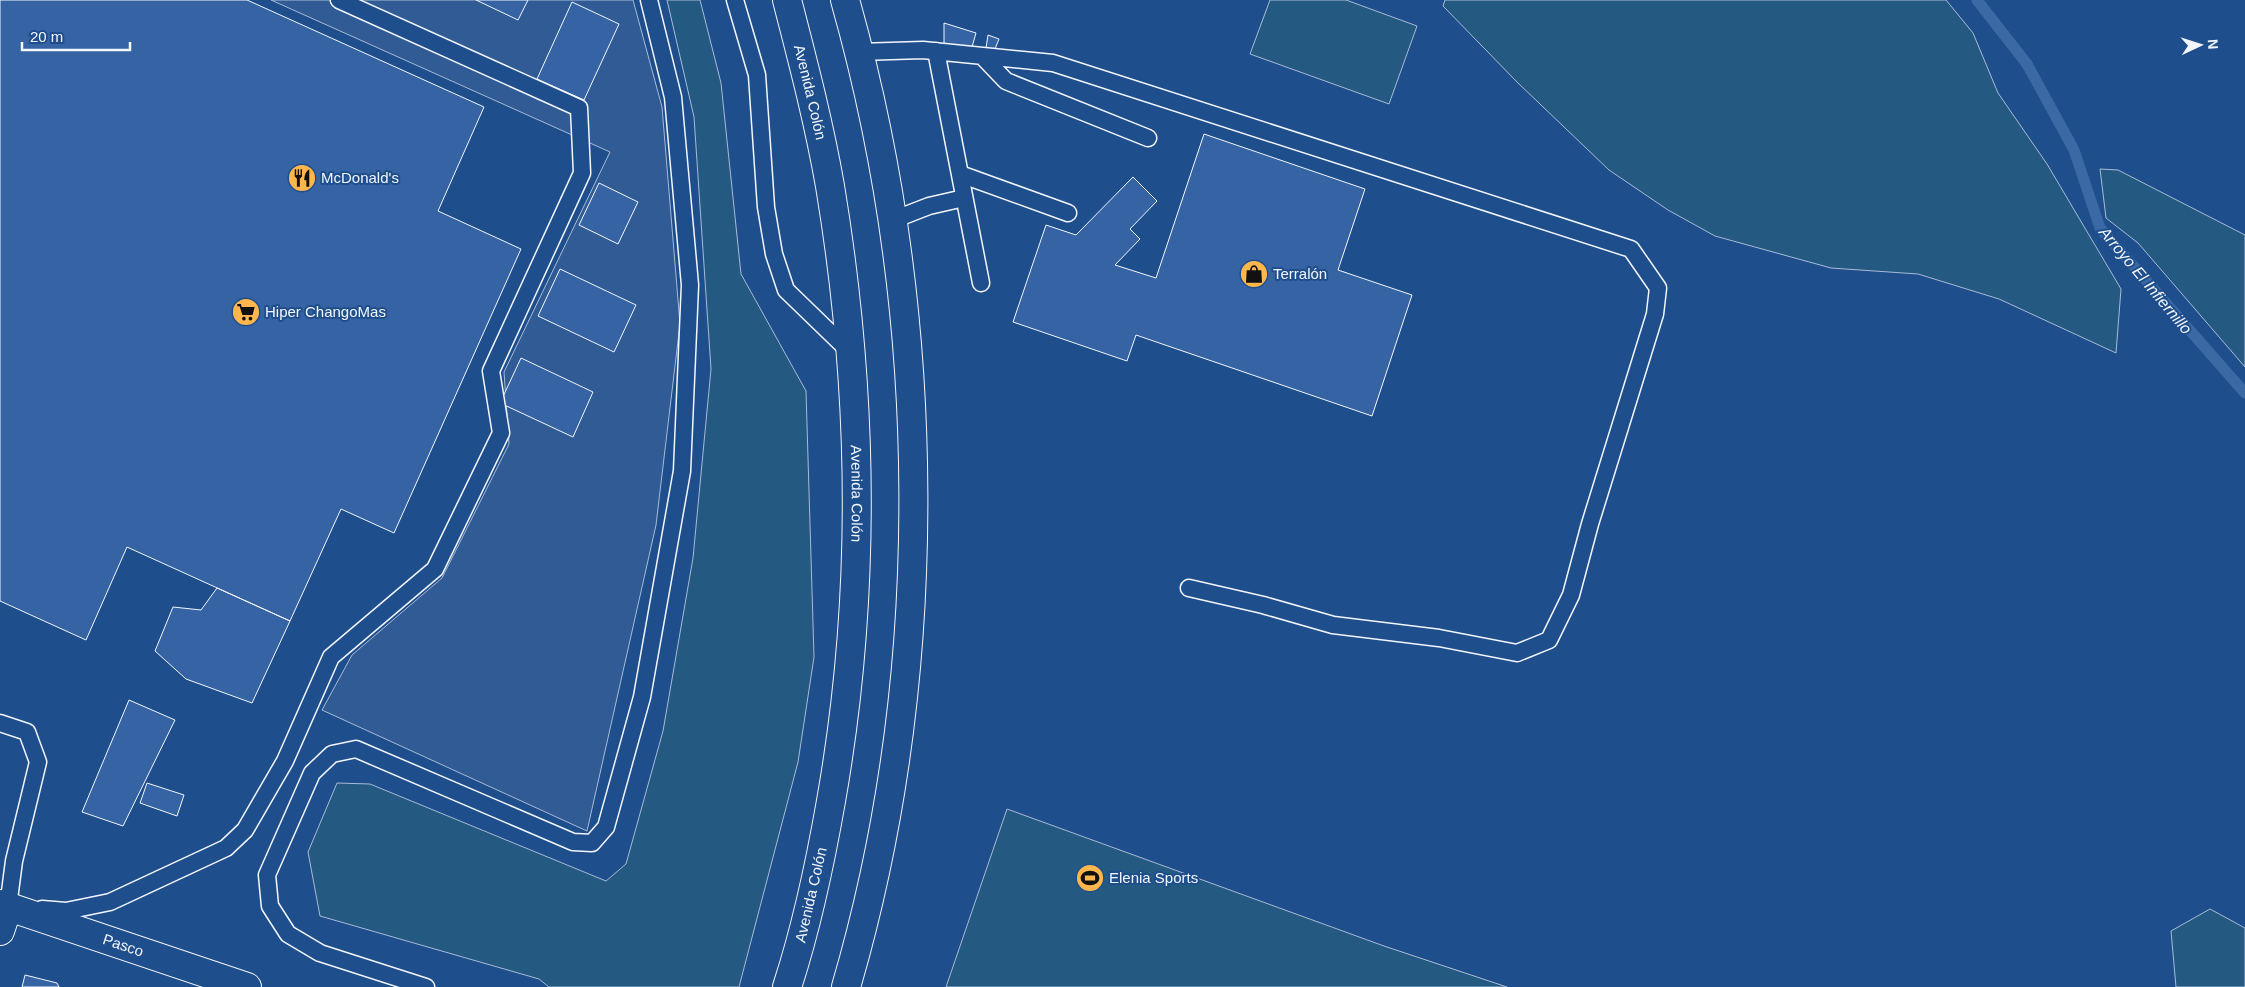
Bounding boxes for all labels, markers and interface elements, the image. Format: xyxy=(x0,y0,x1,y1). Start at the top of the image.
scale bar xyxy=(22,20,130,52)
north arrow xyxy=(2175,20,2225,70)
text: 20 m xyxy=(30,28,63,45)
text: N xyxy=(2205,38,2221,50)
street label: Avenida Colón xyxy=(791,43,830,141)
restaurant icon: McDonald's xyxy=(287,163,317,193)
place label: McDonald's xyxy=(321,169,399,186)
water label: Arroyo El Infiernillo xyxy=(2095,223,2195,337)
shop icon: Terralón xyxy=(1239,259,1269,289)
place label: Terralón xyxy=(1273,265,1327,282)
supermarket icon: Hiper ChangoMas xyxy=(231,297,261,327)
place label: Hiper ChangoMas xyxy=(265,303,386,320)
street label: Avenida Colón xyxy=(848,445,866,542)
street label: Avenida Colón xyxy=(791,846,830,944)
sports icon: Elenia Sports xyxy=(1075,863,1105,893)
place label: Elenia Sports xyxy=(1109,869,1198,886)
street label: Pasco xyxy=(101,930,146,960)

